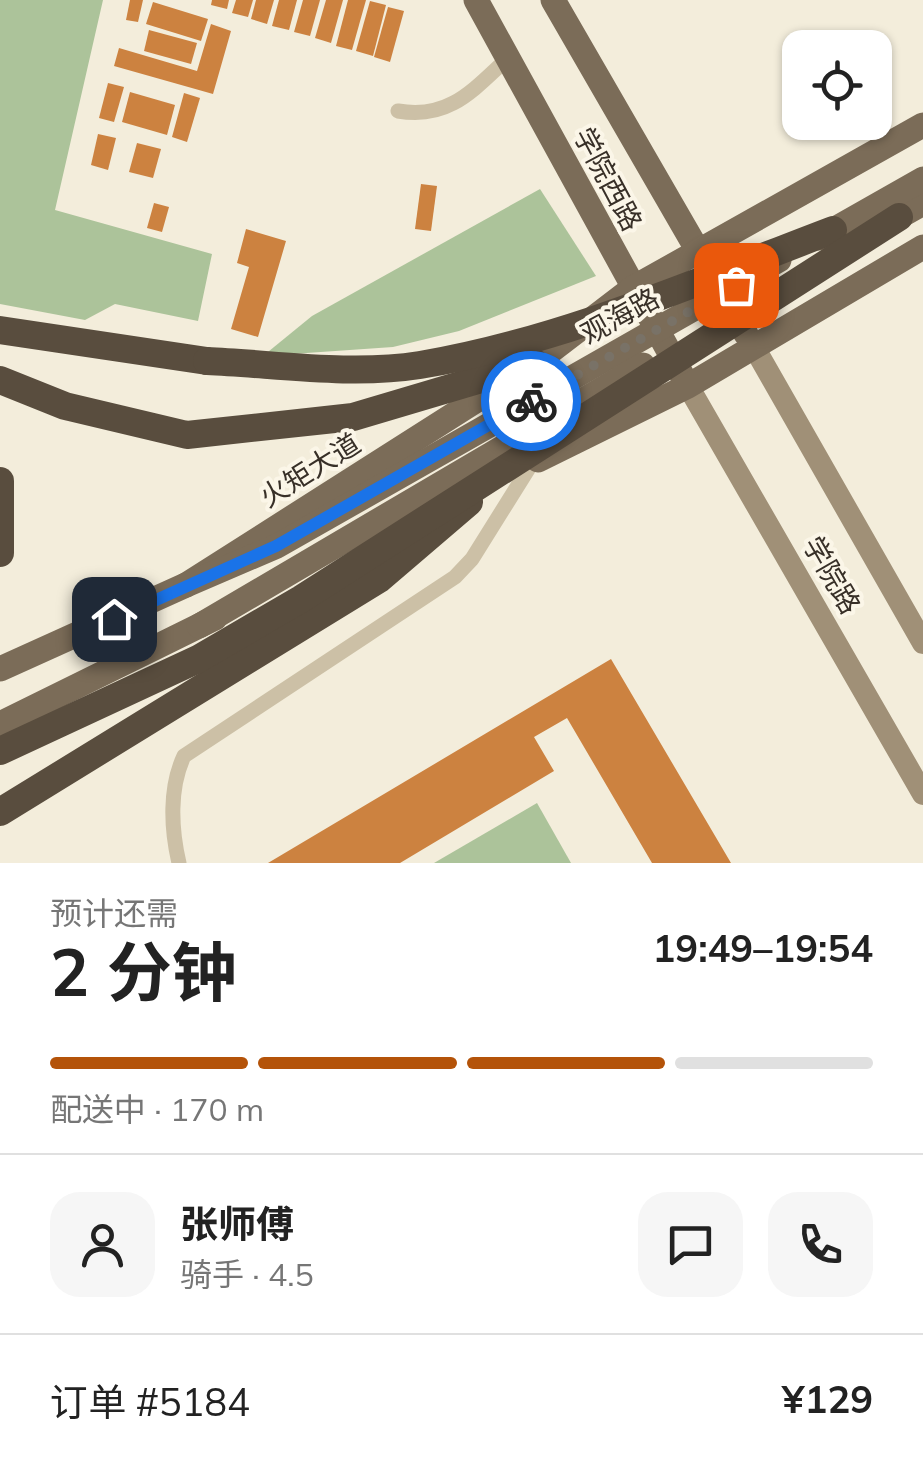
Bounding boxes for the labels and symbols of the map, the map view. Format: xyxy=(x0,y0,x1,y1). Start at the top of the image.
street label: 学院西路 xyxy=(567,121,650,236)
pin xyxy=(694,243,779,328)
street label: 观海路 xyxy=(575,280,665,351)
courier xyxy=(481,351,581,451)
street label: 火矩大道 xyxy=(253,425,367,514)
street label: 学院路 xyxy=(796,530,869,620)
pin xyxy=(72,577,157,662)

